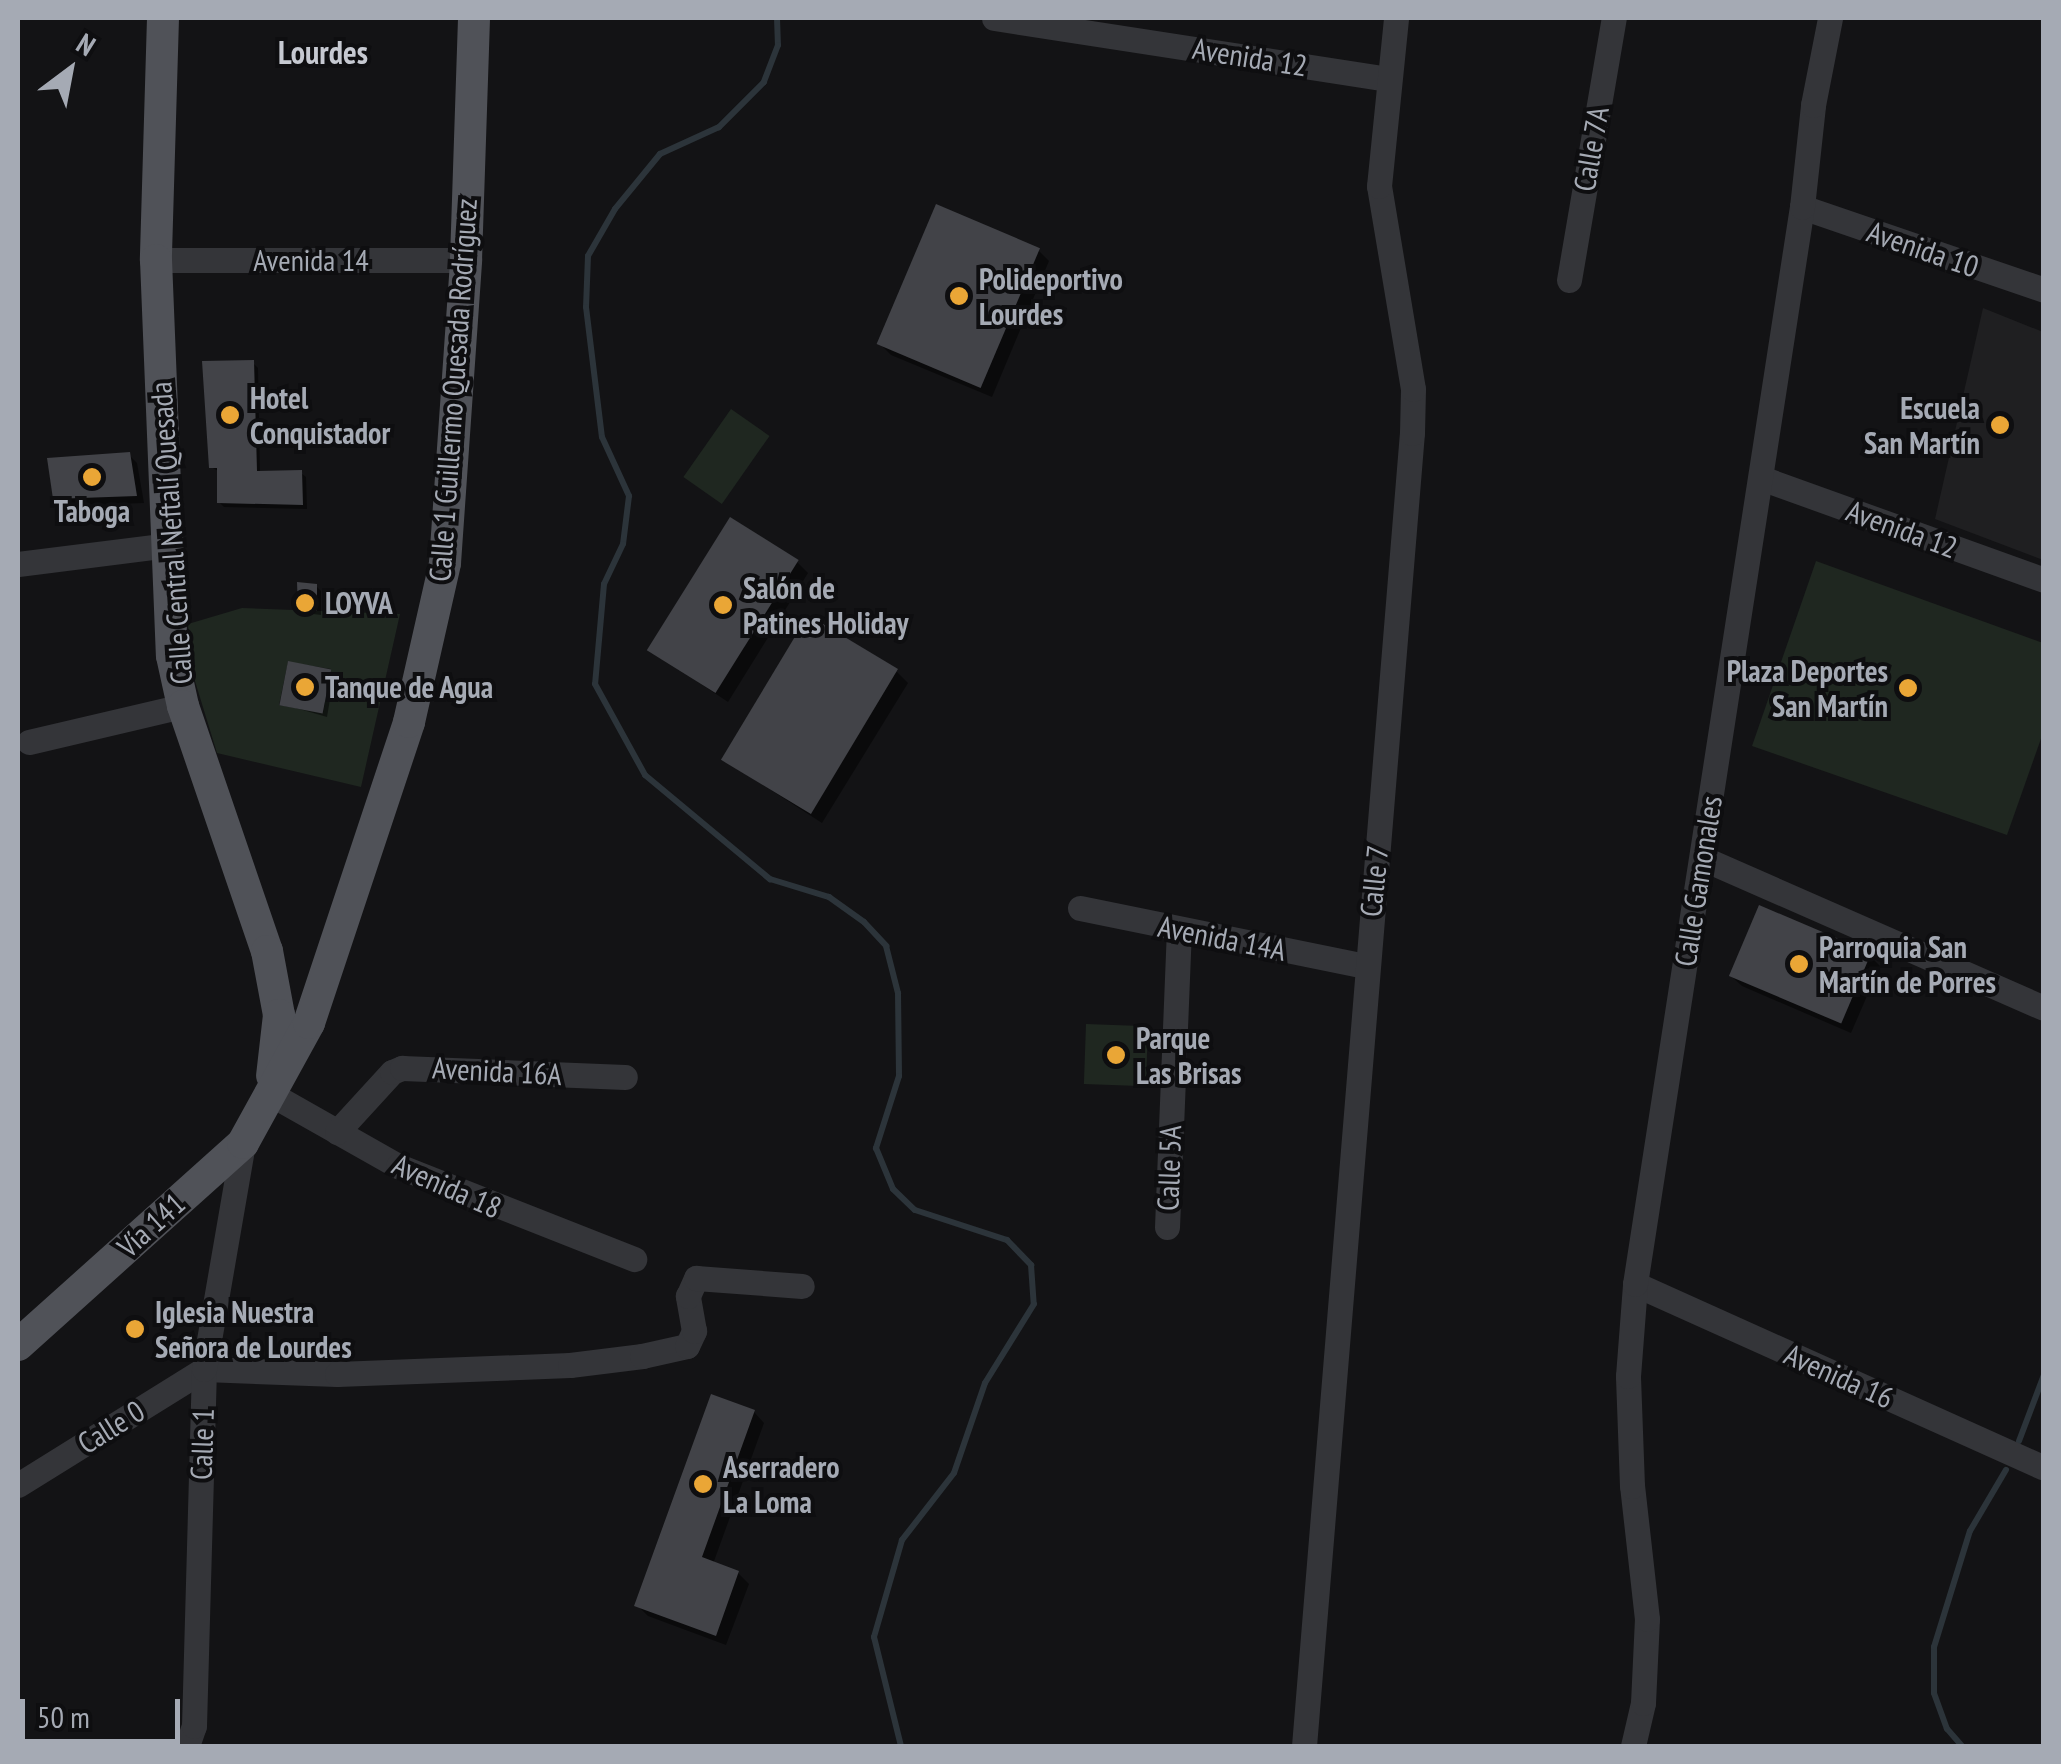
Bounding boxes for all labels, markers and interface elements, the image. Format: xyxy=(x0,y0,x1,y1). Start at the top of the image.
north arrow xyxy=(20,20,120,120)
text: N xyxy=(70,24,102,64)
street label: Avenida 12 xyxy=(1190,30,1310,84)
district label: Lourdes xyxy=(278,33,368,71)
street label: Calle 7A xyxy=(1566,104,1616,194)
street label: Calle 1 Guillermo Quesada Rodríguez xyxy=(422,197,484,583)
street label: Avenida 10 xyxy=(1863,213,1983,285)
street label: Avenida 14 xyxy=(253,242,369,278)
place label: Polideportivo Lourdes xyxy=(979,261,1123,332)
marker: Polideportivo Lourdes xyxy=(948,285,970,307)
street label: Calle Central Neftalí Quesada xyxy=(142,380,200,686)
place label: Hotel Conquistador xyxy=(250,380,390,450)
place label: Escuela San Martín xyxy=(1864,390,1980,460)
marker: Hotel Conquistador xyxy=(219,404,241,426)
marker: Escuela San Martín xyxy=(1989,414,2011,436)
marker: Taboga xyxy=(81,466,103,488)
street label: Avenida 12 xyxy=(1842,492,1962,566)
place label: Taboga xyxy=(54,493,130,529)
place label: Salón de Patines Holiday xyxy=(743,570,909,640)
place label: LOYVA xyxy=(325,585,393,621)
marker: LOYVA xyxy=(294,592,316,614)
marker: Salón de Patines Holiday xyxy=(712,594,734,616)
place label: Plaza Deportes San Martín xyxy=(1727,653,1888,724)
place label: Tanque de Agua xyxy=(325,669,494,705)
marker: Tanque de Agua xyxy=(294,676,316,698)
marker: Plaza Deportes San Martín xyxy=(1897,677,1919,699)
street label: Calle Gamonales xyxy=(1667,793,1729,969)
street label: Calle 7 xyxy=(1352,844,1396,918)
street label: Avenida 14A xyxy=(1155,908,1289,968)
place label: Parroquia San Martín de Porres xyxy=(1819,929,1996,1000)
marker: Parroquia San Martín de Porres xyxy=(1788,953,1810,975)
place label: Parque Las Brisas xyxy=(1136,1020,1241,1090)
marker: Parque Las Brisas xyxy=(1105,1044,1127,1066)
street label: Avenida 16A xyxy=(431,1050,563,1092)
street label: Calle 5A xyxy=(1150,1125,1188,1211)
street label: Avenida 18 xyxy=(387,1146,507,1226)
street label: Vía 141 xyxy=(110,1185,192,1265)
place label: Iglesia Nuestra Señora de Lourdes xyxy=(155,1294,352,1364)
marker: Iglesia Nuestra Señora de Lourdes xyxy=(124,1318,146,1340)
street label: Avenida 16 xyxy=(1779,1336,1899,1416)
street label: Calle 0 xyxy=(71,1393,151,1461)
street label: Calle 1 xyxy=(183,1408,221,1480)
place label: Aserradero La Loma xyxy=(723,1449,840,1520)
marker: Aserradero La Loma xyxy=(692,1473,714,1495)
scale bar xyxy=(25,1679,185,1741)
text: 50 m xyxy=(37,1697,90,1736)

